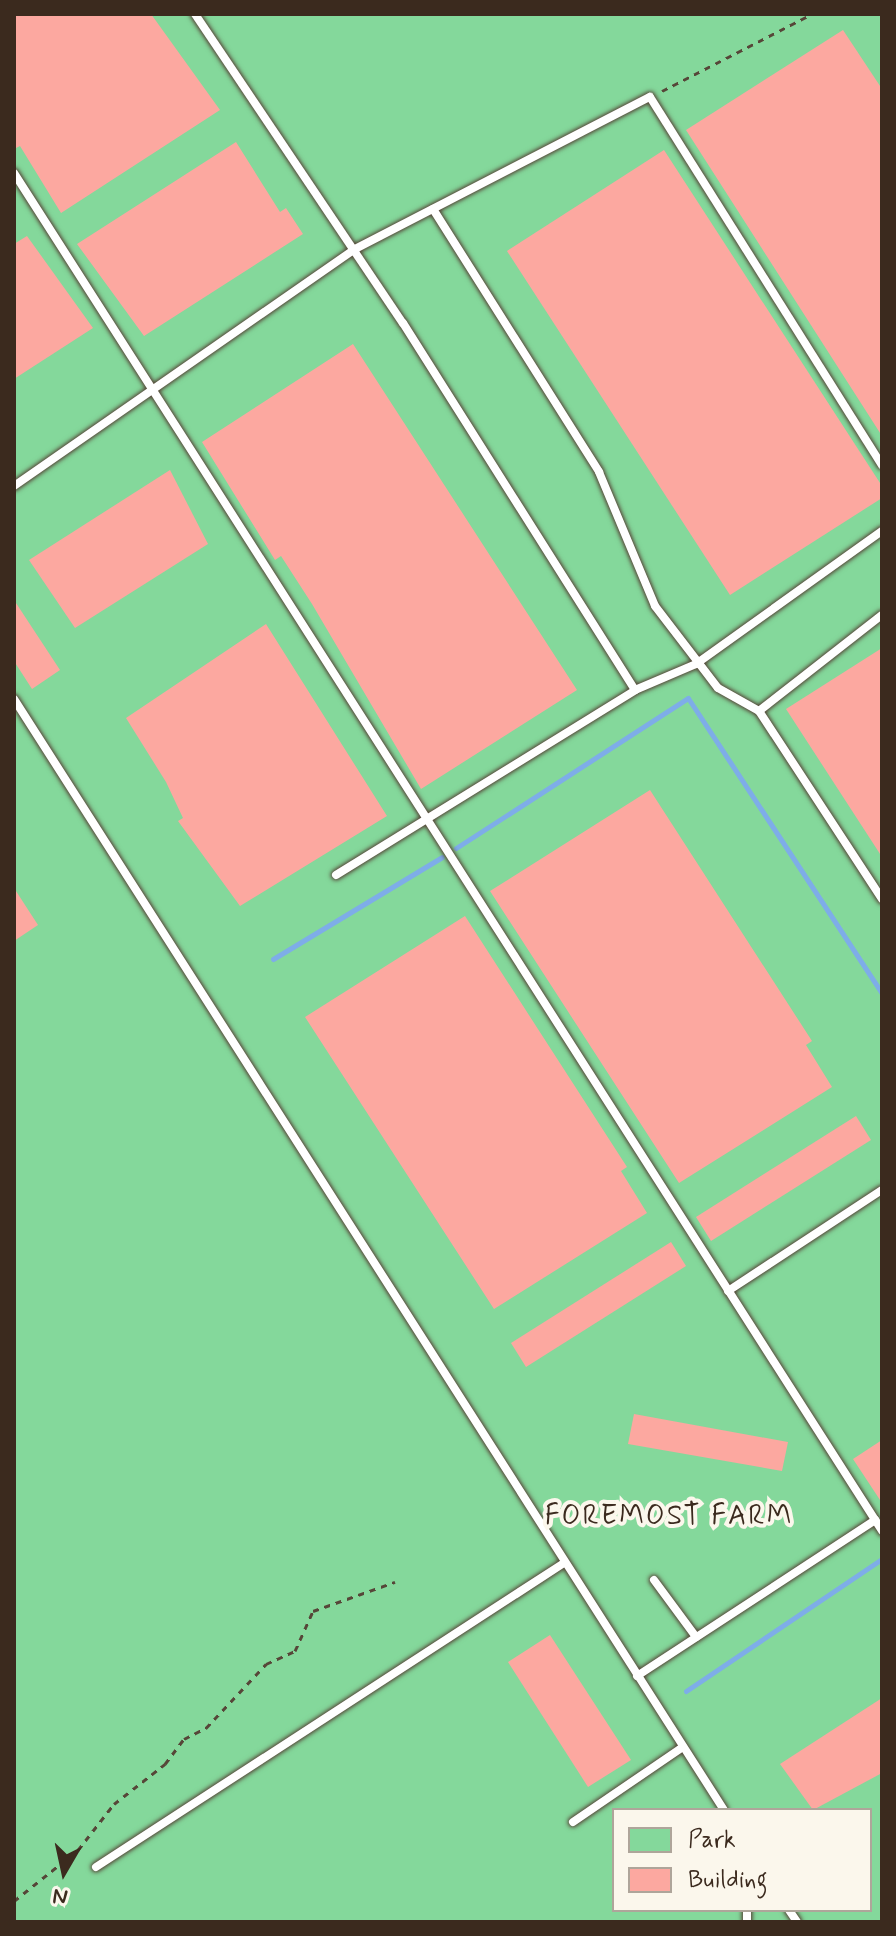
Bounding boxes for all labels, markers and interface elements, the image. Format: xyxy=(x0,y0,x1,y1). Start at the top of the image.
district label: FOREMOST FARM xyxy=(545,1500,793,1534)
legend xyxy=(612,1808,872,1912)
text: Park xyxy=(688,1825,736,1856)
north arrow xyxy=(24,1832,104,1912)
text: Building xyxy=(688,1865,768,1896)
text: N xyxy=(51,1881,70,1911)

